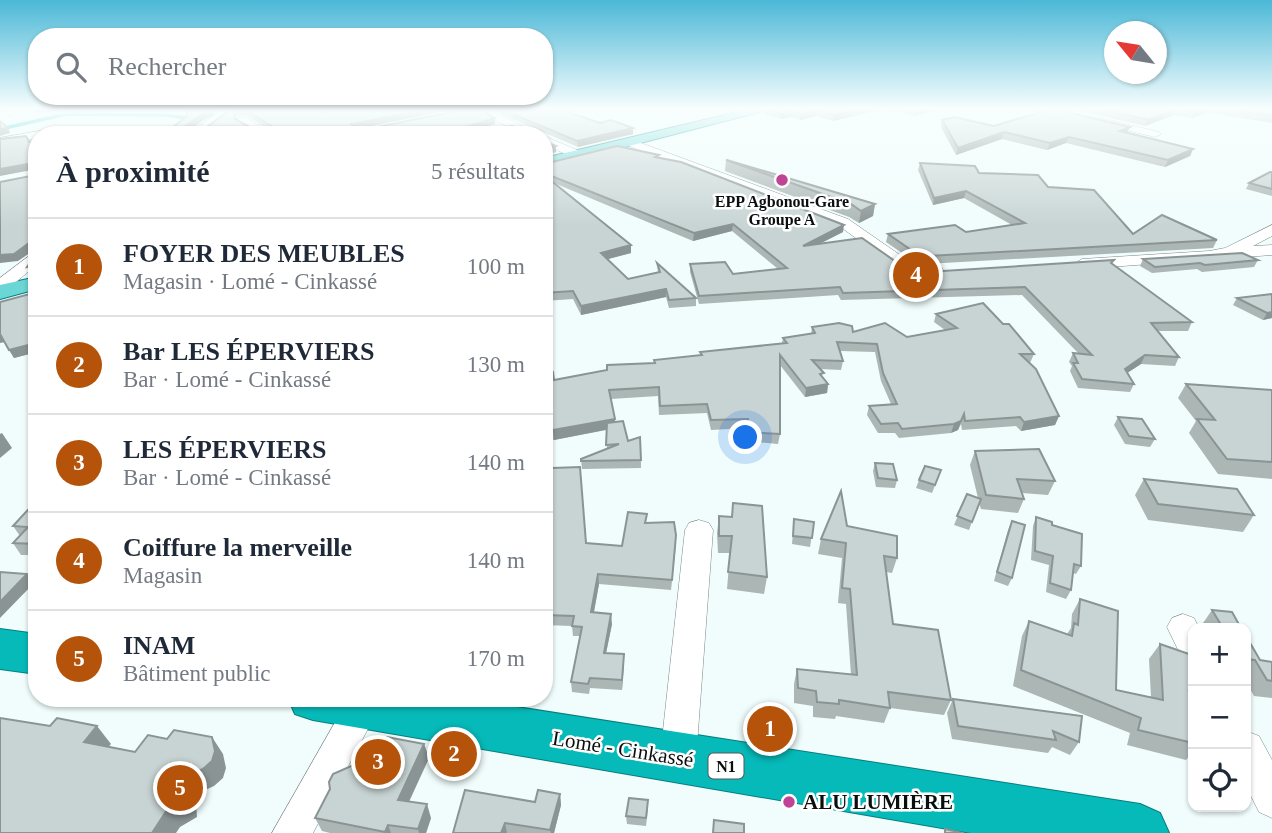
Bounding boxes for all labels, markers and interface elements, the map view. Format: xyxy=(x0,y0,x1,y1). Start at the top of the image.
north arrow xyxy=(1104,21,1167,84)
search box xyxy=(28,28,553,105)
icon: search xyxy=(52,48,90,86)
text: Rechercher xyxy=(108,52,226,81)
text: À proximité xyxy=(56,155,210,188)
text: 5 résultats xyxy=(431,159,525,184)
marker: EPP Agbonou-Gare Groupe A xyxy=(774,172,790,188)
place label: EPP Agbonou-Gare Groupe A xyxy=(715,193,849,229)
text: FOYER DES MEUBLES xyxy=(123,239,405,268)
pin: 4 xyxy=(893,249,939,301)
text: 1 xyxy=(73,254,85,279)
text: 100 m xyxy=(467,254,525,279)
text: Magasin · Lomé - Cinkassé xyxy=(123,269,377,294)
text: Bar LES ÉPERVIERS xyxy=(123,337,374,366)
text: 2 xyxy=(73,352,85,377)
text: 130 m xyxy=(467,352,525,377)
text: Bar · Lomé - Cinkassé xyxy=(123,367,331,392)
your location xyxy=(728,420,762,454)
text: LES ÉPERVIERS xyxy=(123,435,327,464)
text: 3 xyxy=(73,450,85,475)
text: 140 m xyxy=(467,450,525,475)
text: Bar · Lomé - Cinkassé xyxy=(123,465,331,490)
text: Coiffure la merveille xyxy=(123,533,352,562)
text: 4 xyxy=(73,548,85,573)
text: 140 m xyxy=(467,548,525,573)
text: Magasin xyxy=(123,563,202,588)
map controls xyxy=(1188,623,1251,812)
button: + xyxy=(1188,623,1251,686)
text: INAM xyxy=(123,631,195,660)
text: 5 xyxy=(73,646,85,671)
text: 170 m xyxy=(467,646,525,671)
text: Bâtiment public xyxy=(123,661,271,686)
button: − xyxy=(1188,686,1251,749)
pin: 1 xyxy=(747,703,793,755)
street label: Lomé - Cinkassé xyxy=(551,726,695,772)
pin: 2 xyxy=(431,728,477,780)
pin: 3 xyxy=(355,736,401,788)
button: locate xyxy=(1188,749,1251,812)
road number: N1 xyxy=(708,754,744,778)
pin: 5 xyxy=(157,762,203,814)
place label: ALU LUMIÈRE xyxy=(803,790,953,814)
marker: ALU LUMIÈRE xyxy=(781,794,797,810)

